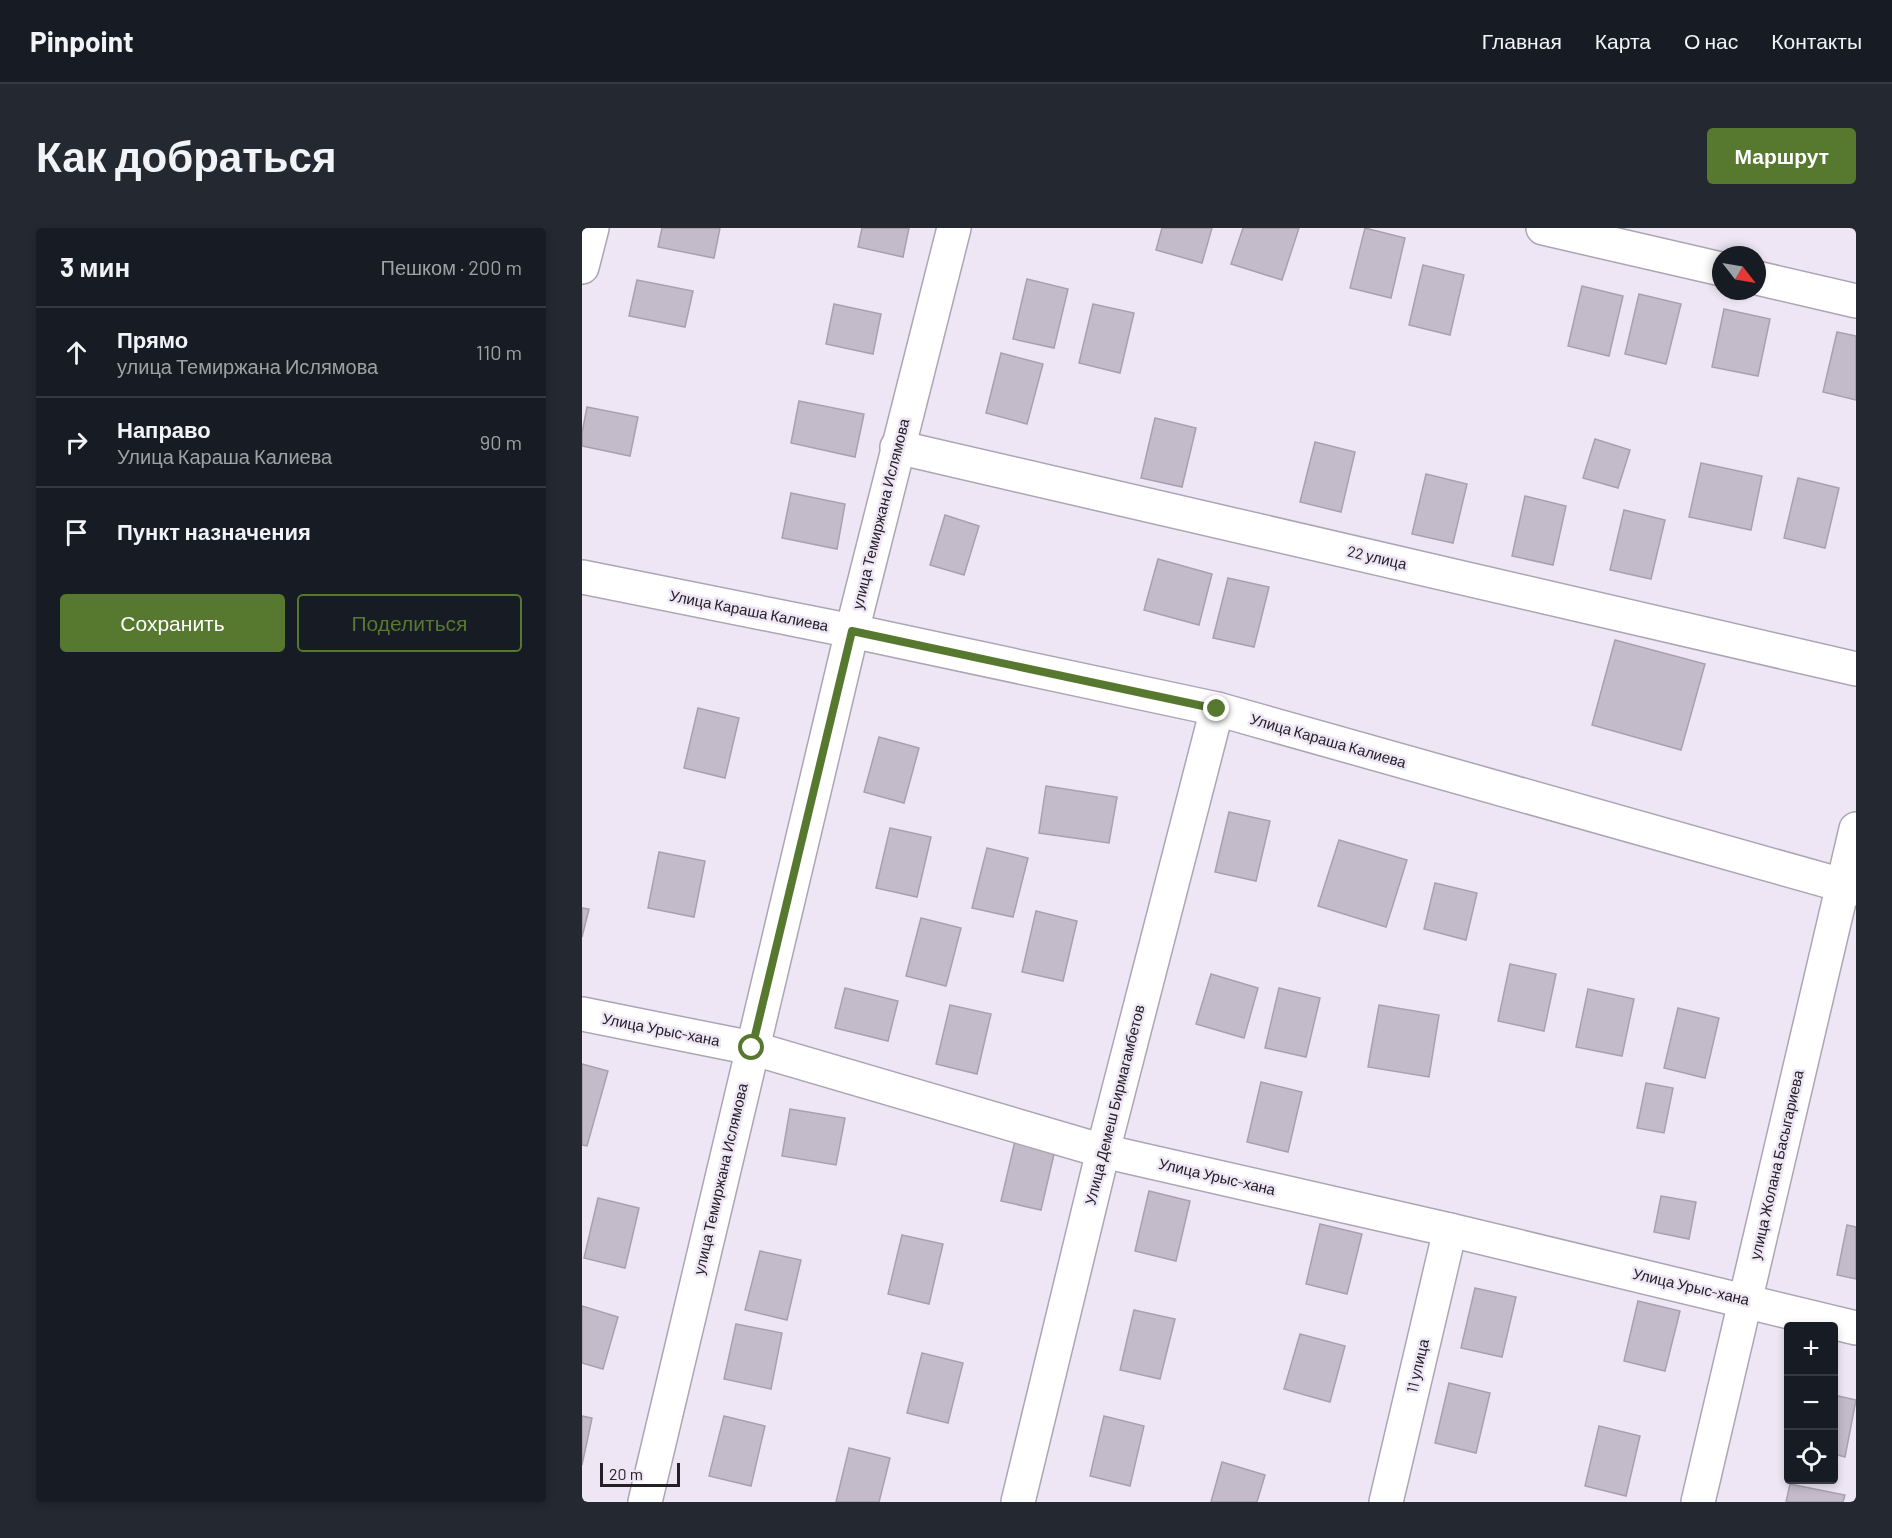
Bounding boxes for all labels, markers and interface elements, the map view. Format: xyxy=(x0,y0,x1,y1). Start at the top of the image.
text: Pinpoint xyxy=(30,24,134,58)
text: Главная xyxy=(1482,28,1562,53)
text: Карта xyxy=(1595,28,1651,53)
text: О нас xyxy=(1684,28,1738,53)
text: Контакты xyxy=(1771,28,1862,53)
button: Маршрут xyxy=(1707,128,1856,184)
text: Как добраться xyxy=(36,130,336,180)
north arrow xyxy=(1712,246,1766,300)
text: 3 мин xyxy=(60,251,130,282)
text: Пешком · 200 m xyxy=(381,255,522,279)
text: Прямо xyxy=(117,326,188,352)
icon: ahead xyxy=(60,336,93,369)
text: 110 m xyxy=(476,340,522,364)
text: улица Темиржана Ислямова xyxy=(117,354,378,378)
text: Направо xyxy=(117,416,211,442)
street label: улица Темиржана Ислямова xyxy=(848,416,913,611)
icon: right xyxy=(60,426,93,459)
text: 90 m xyxy=(480,430,522,454)
text: Улица Караша Калиева xyxy=(117,444,332,468)
icon: arrive xyxy=(60,516,93,549)
text: Пункт назначения xyxy=(117,518,311,544)
street label: 22 улица xyxy=(1346,541,1409,573)
street label: Улица Караша Калиева xyxy=(668,586,831,634)
button: Сохранить xyxy=(60,594,285,652)
button: Поделиться xyxy=(297,594,522,652)
route end xyxy=(1203,695,1229,721)
street label: Улица Караша Калиева xyxy=(1248,709,1409,771)
street label: Улица Демеш Бирмагамбетов xyxy=(1080,1003,1148,1207)
street label: Улица Урыс-хана xyxy=(601,1009,722,1049)
route start xyxy=(738,1034,764,1060)
street label: улица Жолана Басыгариева xyxy=(1745,1068,1807,1261)
street label: улица Темиржана Ислямова xyxy=(689,1081,751,1276)
street label: Улица Урыс-хана xyxy=(1157,1154,1278,1198)
street label: Улица Урыс-хана xyxy=(1631,1264,1752,1308)
map controls xyxy=(1784,1322,1838,1484)
button: + xyxy=(1784,1322,1838,1376)
street label: 11 улица xyxy=(1402,1336,1432,1394)
button: − xyxy=(1784,1376,1838,1430)
button: locate xyxy=(1784,1430,1838,1484)
scale bar xyxy=(600,1460,680,1488)
text: 20 m xyxy=(609,1464,643,1483)

